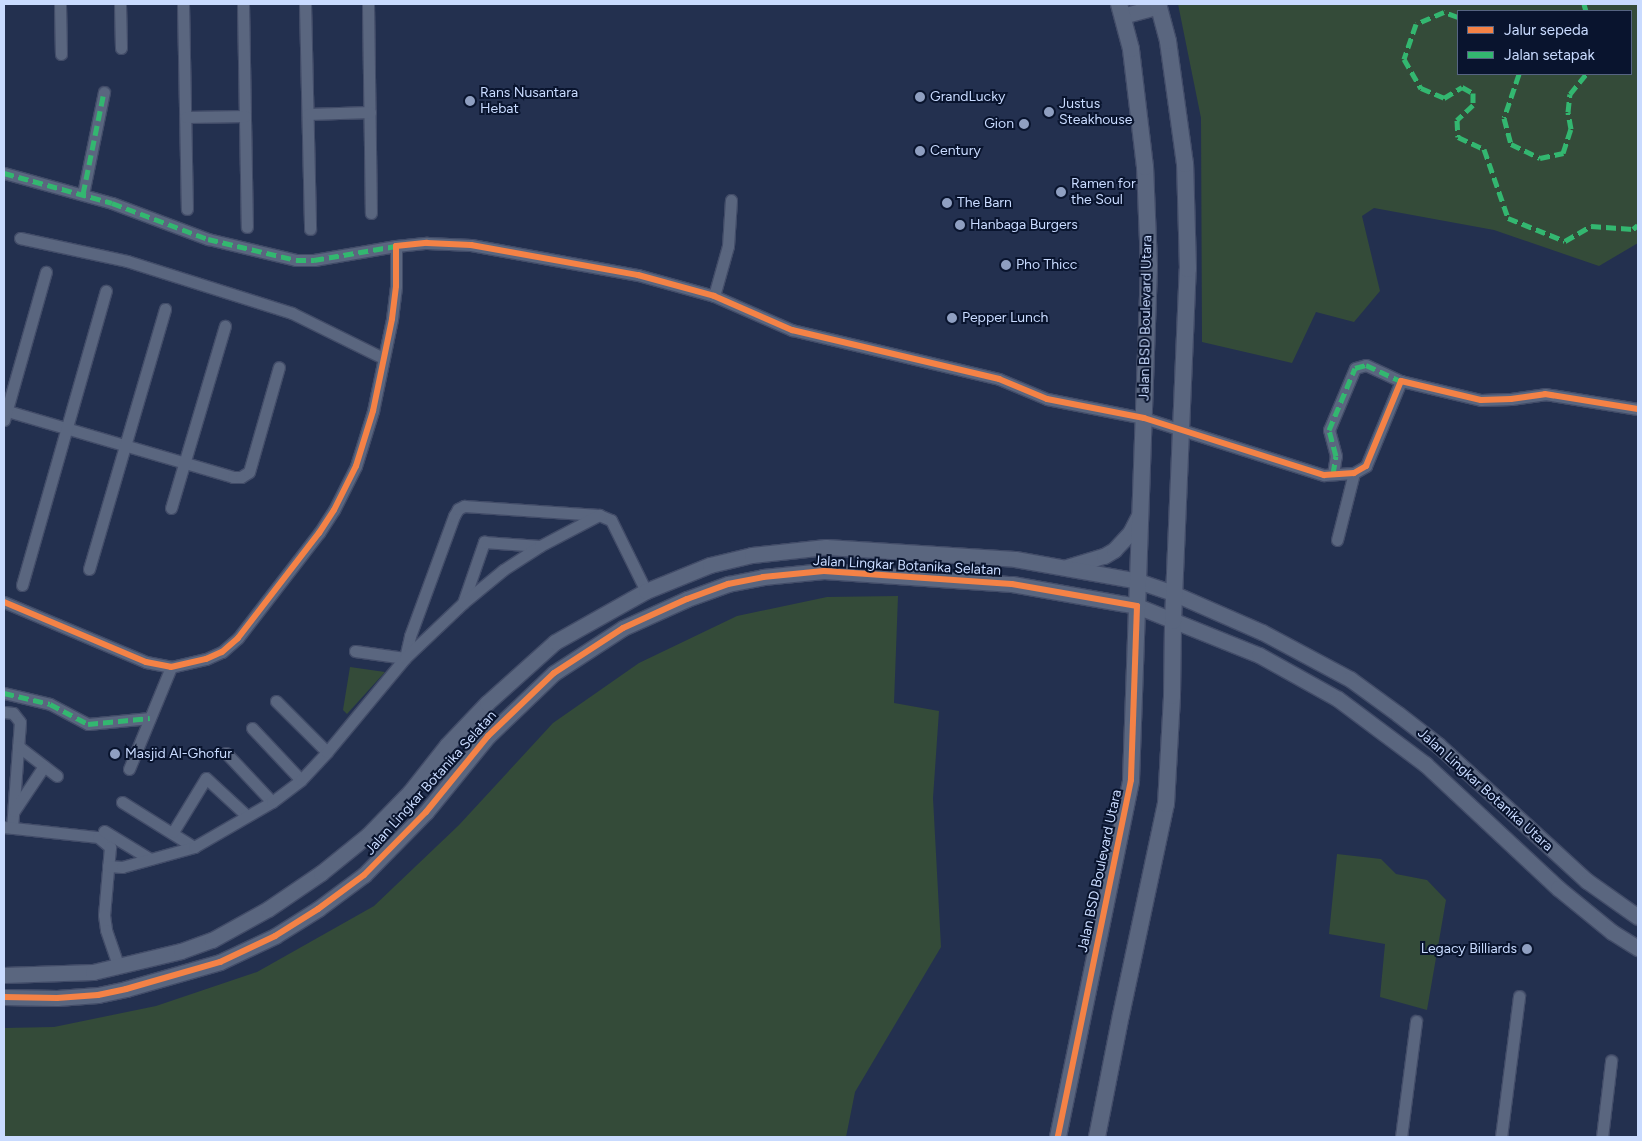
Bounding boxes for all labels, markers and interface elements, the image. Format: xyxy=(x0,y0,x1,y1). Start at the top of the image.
legend xyxy=(1457,10,1632,75)
text: Jalur sepeda xyxy=(1504,21,1589,39)
text: Jalan setapak xyxy=(1504,46,1595,64)
place label: Rans Nusantara Hebat xyxy=(480,85,578,118)
place label: GrandLucky xyxy=(930,89,1005,105)
marker: GrandLucky xyxy=(914,91,926,103)
marker: Rans Nusantara Hebat xyxy=(464,95,476,107)
place label: Justus Steakhouse xyxy=(1059,96,1132,128)
marker: Justus Steakhouse xyxy=(1043,106,1055,118)
place label: Gion xyxy=(984,116,1014,132)
marker: Gion xyxy=(1018,118,1030,130)
place label: Century xyxy=(930,143,981,159)
marker: Century xyxy=(914,145,926,157)
place label: Ramen for the Soul xyxy=(1071,176,1136,208)
marker: Ramen for the Soul xyxy=(1055,186,1067,198)
place label: The Barn xyxy=(957,195,1012,211)
marker: The Barn xyxy=(941,197,953,209)
place label: Hanbaga Burgers xyxy=(970,217,1078,233)
marker: Hanbaga Burgers xyxy=(954,219,966,231)
street label: Jalan BSD Boulevard Utara xyxy=(1136,235,1156,401)
place label: Pho Thicc xyxy=(1016,257,1077,273)
marker: Pho Thicc xyxy=(1000,259,1012,271)
place label: Pepper Lunch xyxy=(962,310,1048,326)
marker: Pepper Lunch xyxy=(946,312,958,324)
street label: Jalan Lingkar Botanika Selatan xyxy=(812,553,1002,579)
street label: Jalan Lingkar Botanika Selatan xyxy=(362,707,500,859)
street label: Jalan Lingkar Botanika Utara xyxy=(1414,725,1556,855)
place label: Masjid Al-Ghofur xyxy=(125,746,232,762)
marker: Masjid Al-Ghofur xyxy=(109,748,121,760)
street label: Jalan BSD Boulevard Utara xyxy=(1075,788,1125,954)
place label: Legacy Billiards xyxy=(1421,941,1517,957)
marker: Legacy Billiards xyxy=(1521,943,1533,955)

